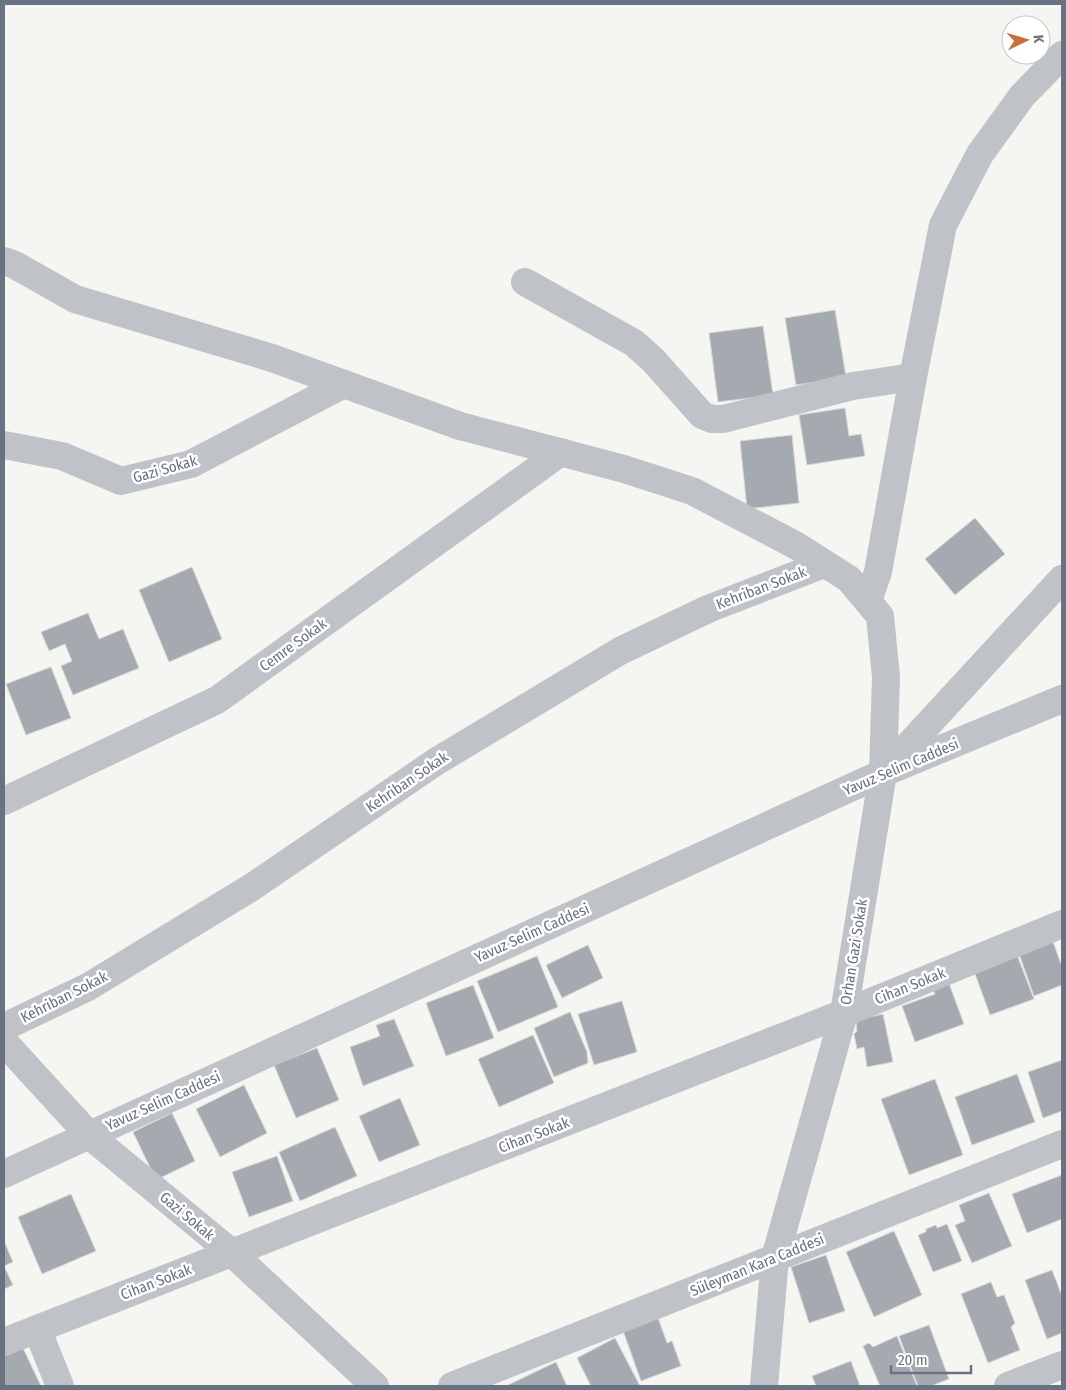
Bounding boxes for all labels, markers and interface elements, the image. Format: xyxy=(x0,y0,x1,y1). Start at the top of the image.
north arrow xyxy=(1001,15,1051,65)
text: K xyxy=(1030,34,1047,45)
street label: Gazi Sokak xyxy=(131,451,199,487)
street label: Kehriban Sokak xyxy=(713,563,809,613)
street label: Cemre Sokak xyxy=(256,615,330,675)
street label: Yavuz Selim Caddesi xyxy=(841,735,961,799)
street label: Kehriban Sokak xyxy=(363,748,451,816)
street label: Orhan Gazi Sokak xyxy=(837,898,871,1006)
street label: Yavuz Selim Caddesi xyxy=(472,900,592,966)
street label: Cihan Sokak xyxy=(872,964,948,1008)
street label: Kehriban Sokak xyxy=(18,967,110,1027)
street label: Yavuz Selim Caddesi xyxy=(103,1068,223,1134)
street label: Cihan Sokak xyxy=(496,1113,572,1157)
street label: Gazi Sokak xyxy=(156,1188,218,1244)
street label: Süleyman Kara Caddesi xyxy=(687,1230,827,1300)
street label: Cihan Sokak xyxy=(118,1260,194,1304)
scale bar xyxy=(891,1342,971,1374)
text: 20 m xyxy=(898,1351,928,1369)

